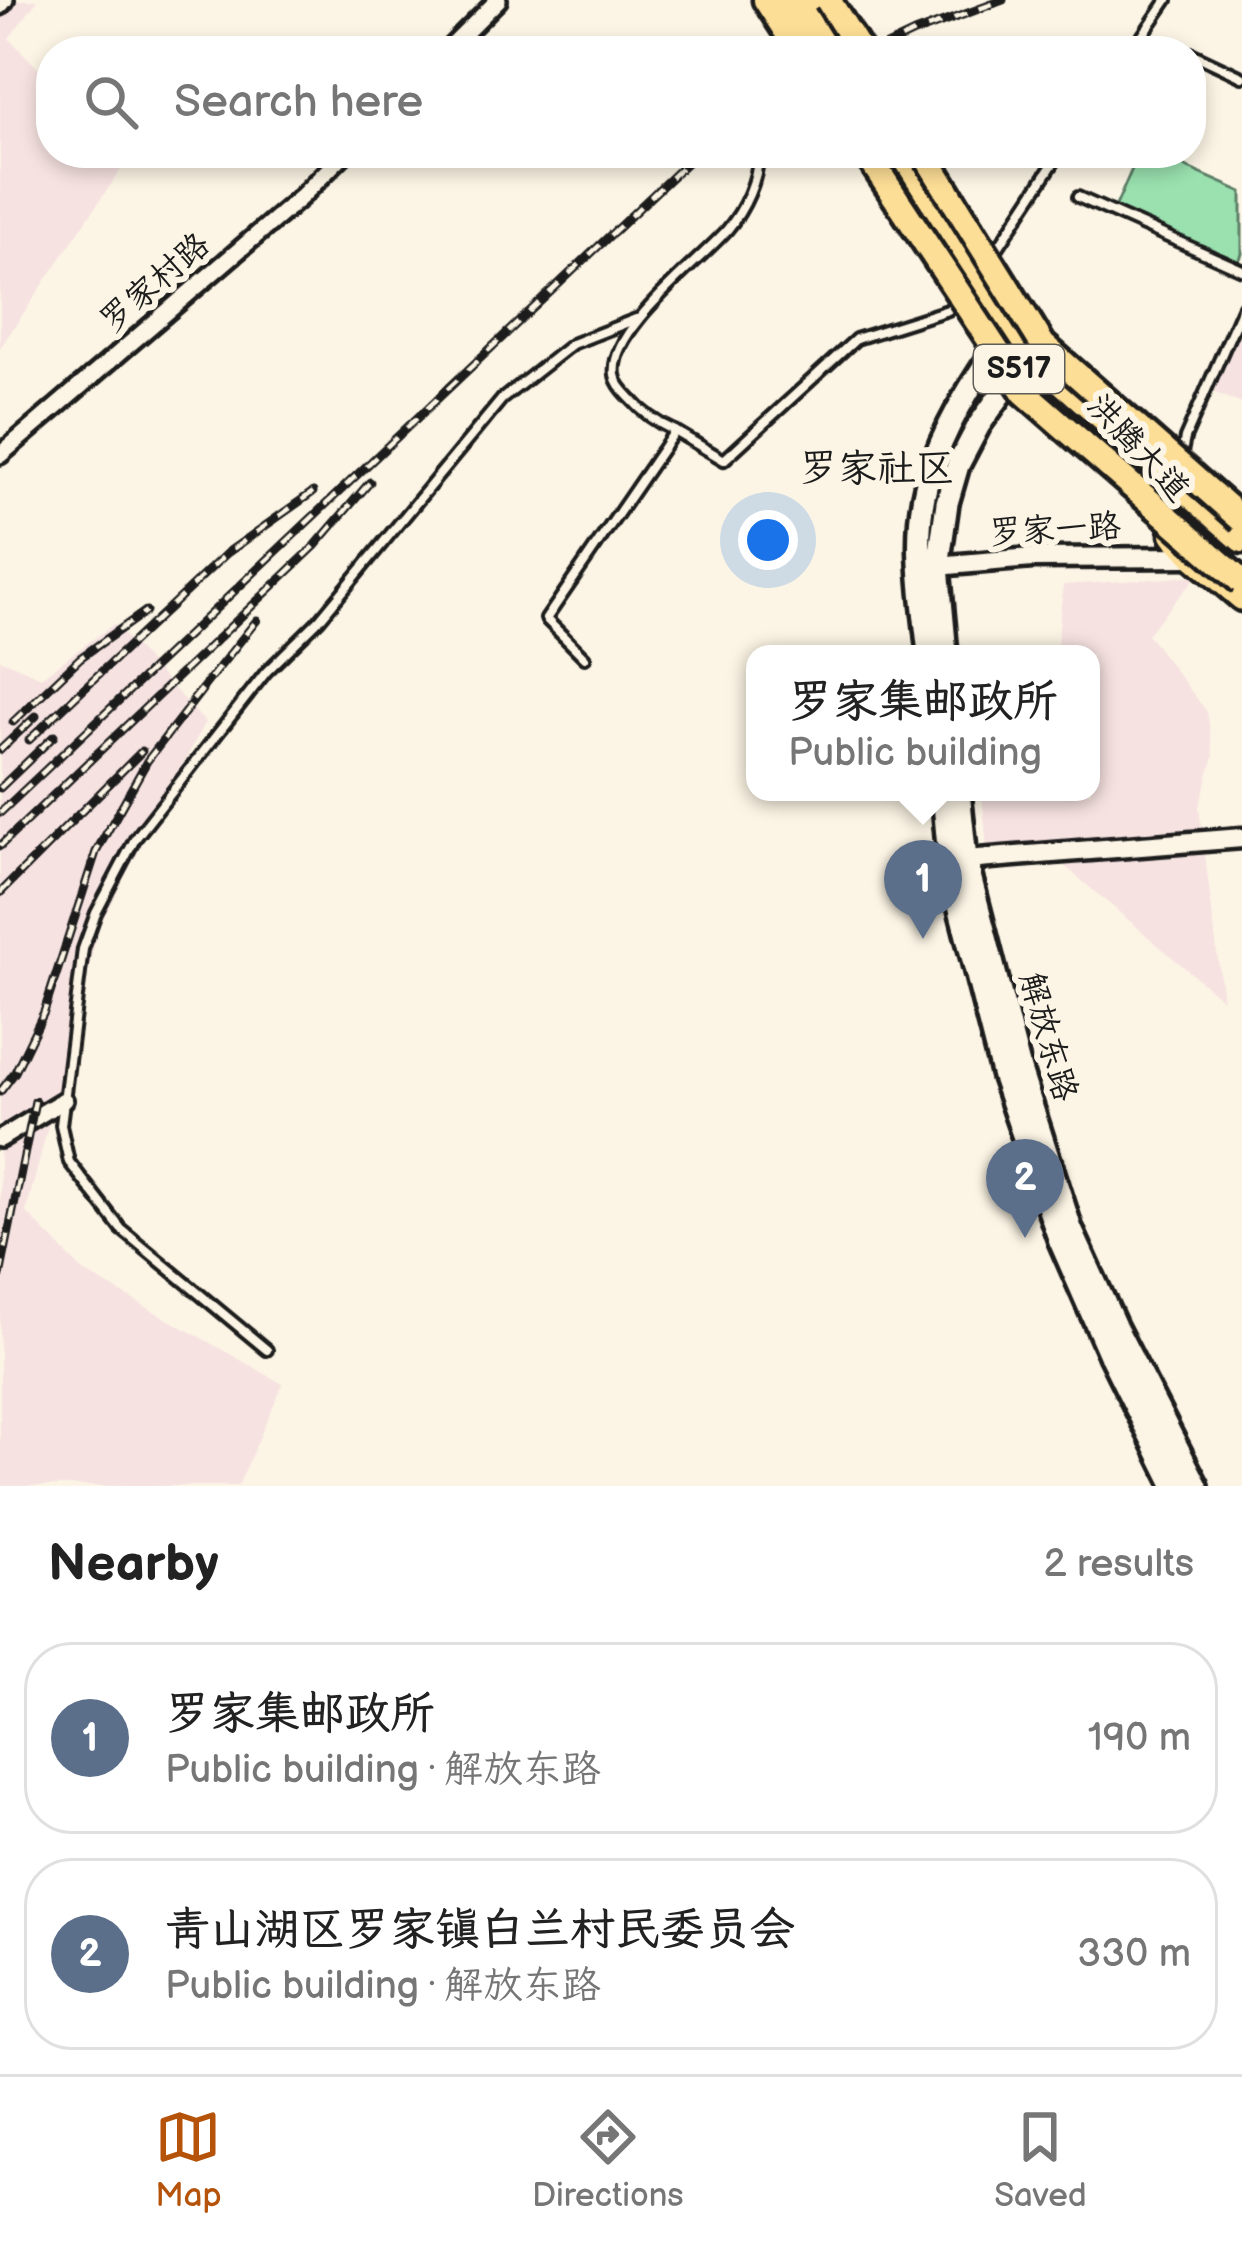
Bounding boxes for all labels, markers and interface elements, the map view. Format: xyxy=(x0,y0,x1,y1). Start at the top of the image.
search box xyxy=(36,36,1206,168)
icon: search xyxy=(78,69,144,135)
text: Search here xyxy=(174,75,423,130)
street label: 罗家村路 xyxy=(92,225,218,341)
road number: S517 xyxy=(974,345,1064,393)
street label: 洪腾大道 xyxy=(1078,386,1198,510)
district label: 罗家社区 xyxy=(799,446,955,493)
street label: 罗家一路 xyxy=(988,507,1122,553)
your location xyxy=(738,510,798,570)
popup xyxy=(746,645,1100,801)
text: 罗家集邮政所 xyxy=(788,675,1058,730)
text: Public building xyxy=(788,730,1042,777)
pin: 1 xyxy=(884,840,962,939)
street label: 解放东路 xyxy=(1011,968,1085,1106)
pin: 2 xyxy=(986,1139,1064,1238)
text: Nearby xyxy=(48,1534,219,1595)
text: 2 results xyxy=(1043,1541,1194,1588)
text: 罗家集邮政所 xyxy=(165,1687,435,1742)
text: 1 xyxy=(82,1715,98,1762)
text: 190 m xyxy=(1088,1715,1191,1762)
text: Public building · 解放东路 xyxy=(165,1747,601,1794)
text: 青山湖区罗家镇白兰村民委员会 xyxy=(165,1903,795,1958)
text: 2 xyxy=(78,1931,102,1978)
text: 330 m xyxy=(1077,1931,1191,1978)
text: Public building · 解放东路 xyxy=(165,1963,601,2010)
tab: Map xyxy=(155,2104,222,2216)
tab: Directions xyxy=(532,2104,684,2216)
tab: Saved xyxy=(994,2104,1087,2216)

